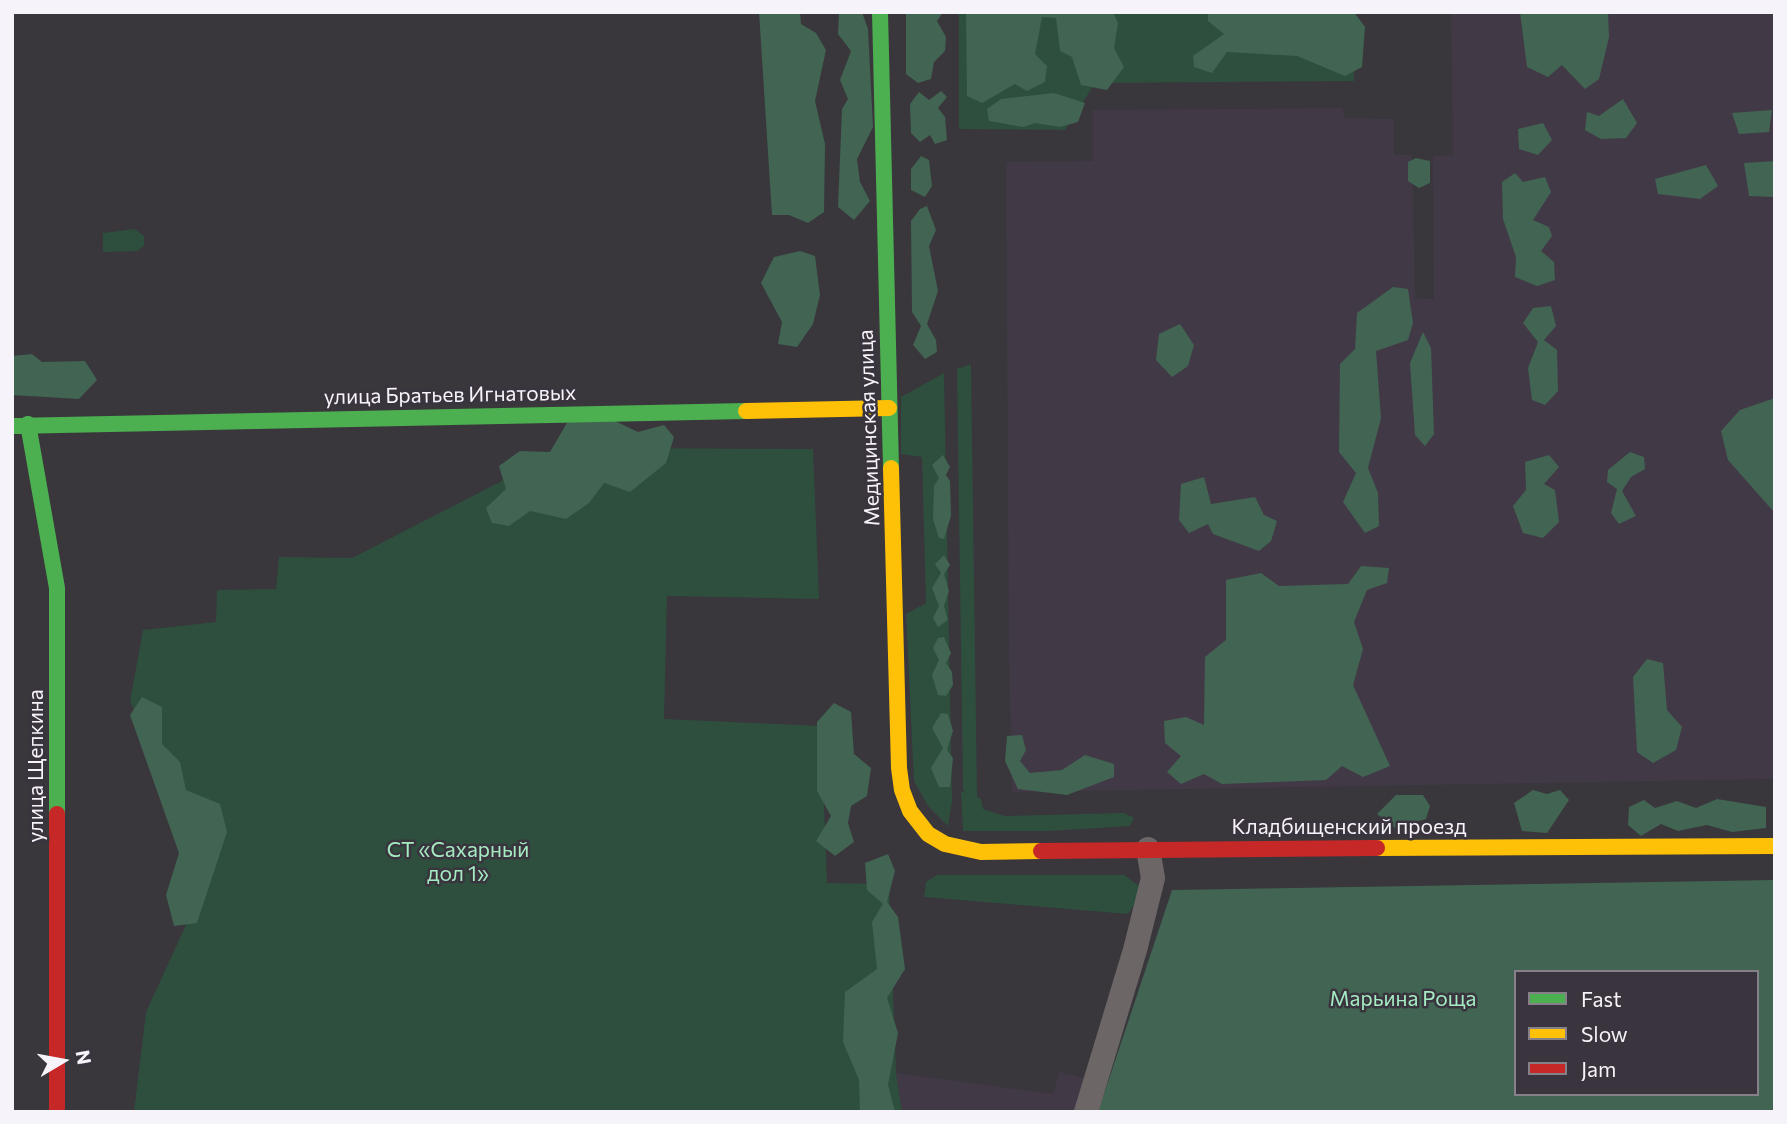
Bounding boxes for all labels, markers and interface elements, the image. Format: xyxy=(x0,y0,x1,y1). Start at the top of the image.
street label: Медицинская улица xyxy=(853,329,885,527)
street label: улица Братьев Игнатовых xyxy=(324,380,576,410)
street label: улица Щепкина xyxy=(23,689,49,843)
street label: Кладбищенский проезд xyxy=(1231,814,1467,840)
park label: СТ «Сахарный дол 1» xyxy=(387,837,529,887)
legend xyxy=(1514,970,1759,1096)
park label: Марьина Роща xyxy=(1330,986,1476,1012)
text: Fast xyxy=(1581,986,1622,1011)
text: Slow xyxy=(1581,1021,1628,1046)
north arrow xyxy=(28,1026,98,1096)
text: N xyxy=(72,1048,97,1066)
text: Jam xyxy=(1581,1056,1616,1081)

